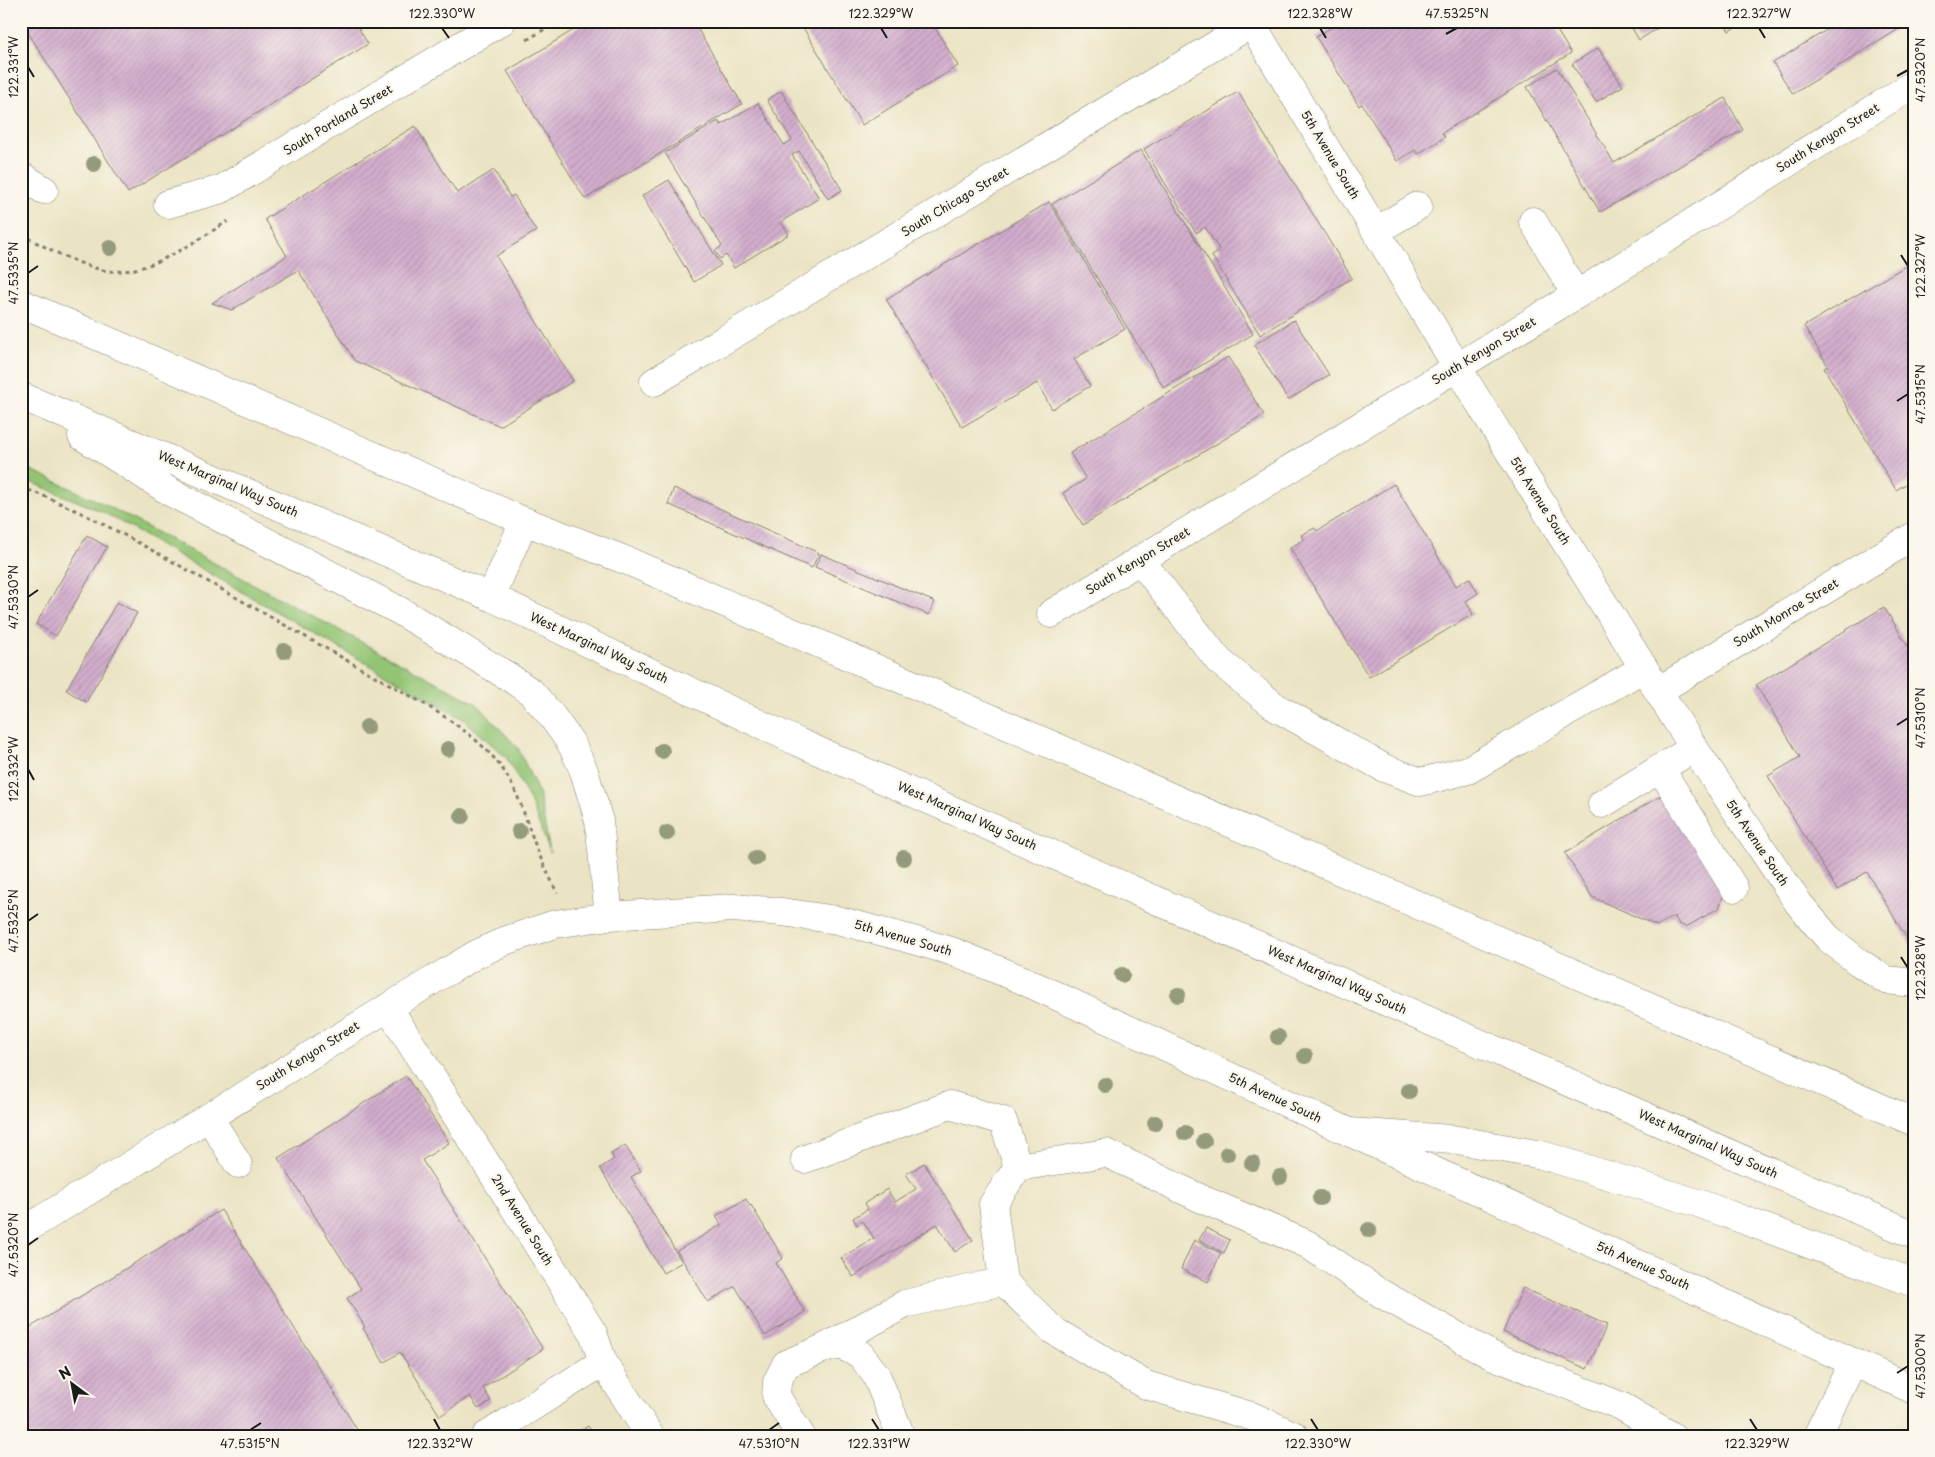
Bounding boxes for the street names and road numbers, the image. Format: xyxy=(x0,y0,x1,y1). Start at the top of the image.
street label: South Portland Street xyxy=(280,79,396,159)
street label: South Kenyon Street xyxy=(1772,98,1883,176)
street label: 5th Avenue South xyxy=(1297,107,1365,202)
street label: South Chicago Street xyxy=(897,162,1012,240)
street label: South Kenyon Street xyxy=(1428,312,1539,388)
street label: West Marginal Way South xyxy=(155,445,301,521)
street label: 5th Avenue South xyxy=(1506,453,1575,548)
street label: South Kenyon Street xyxy=(1082,522,1193,598)
street label: South Monroe Street xyxy=(1730,574,1842,651)
street label: West Marginal Way South xyxy=(527,607,672,687)
street label: West Marginal Way South xyxy=(895,776,1040,854)
street label: 5th Avenue South xyxy=(1722,796,1794,889)
street label: 5th Avenue South xyxy=(852,914,954,960)
street label: West Marginal Way South xyxy=(1265,940,1410,1018)
street label: South Kenyon Street xyxy=(252,1016,363,1094)
street label: 5th Avenue South xyxy=(1226,1068,1325,1127)
street label: West Marginal Way South xyxy=(1636,1104,1781,1182)
street label: 2nd Avenue South xyxy=(488,1170,558,1269)
street label: 5th Avenue South xyxy=(1594,1236,1693,1294)

